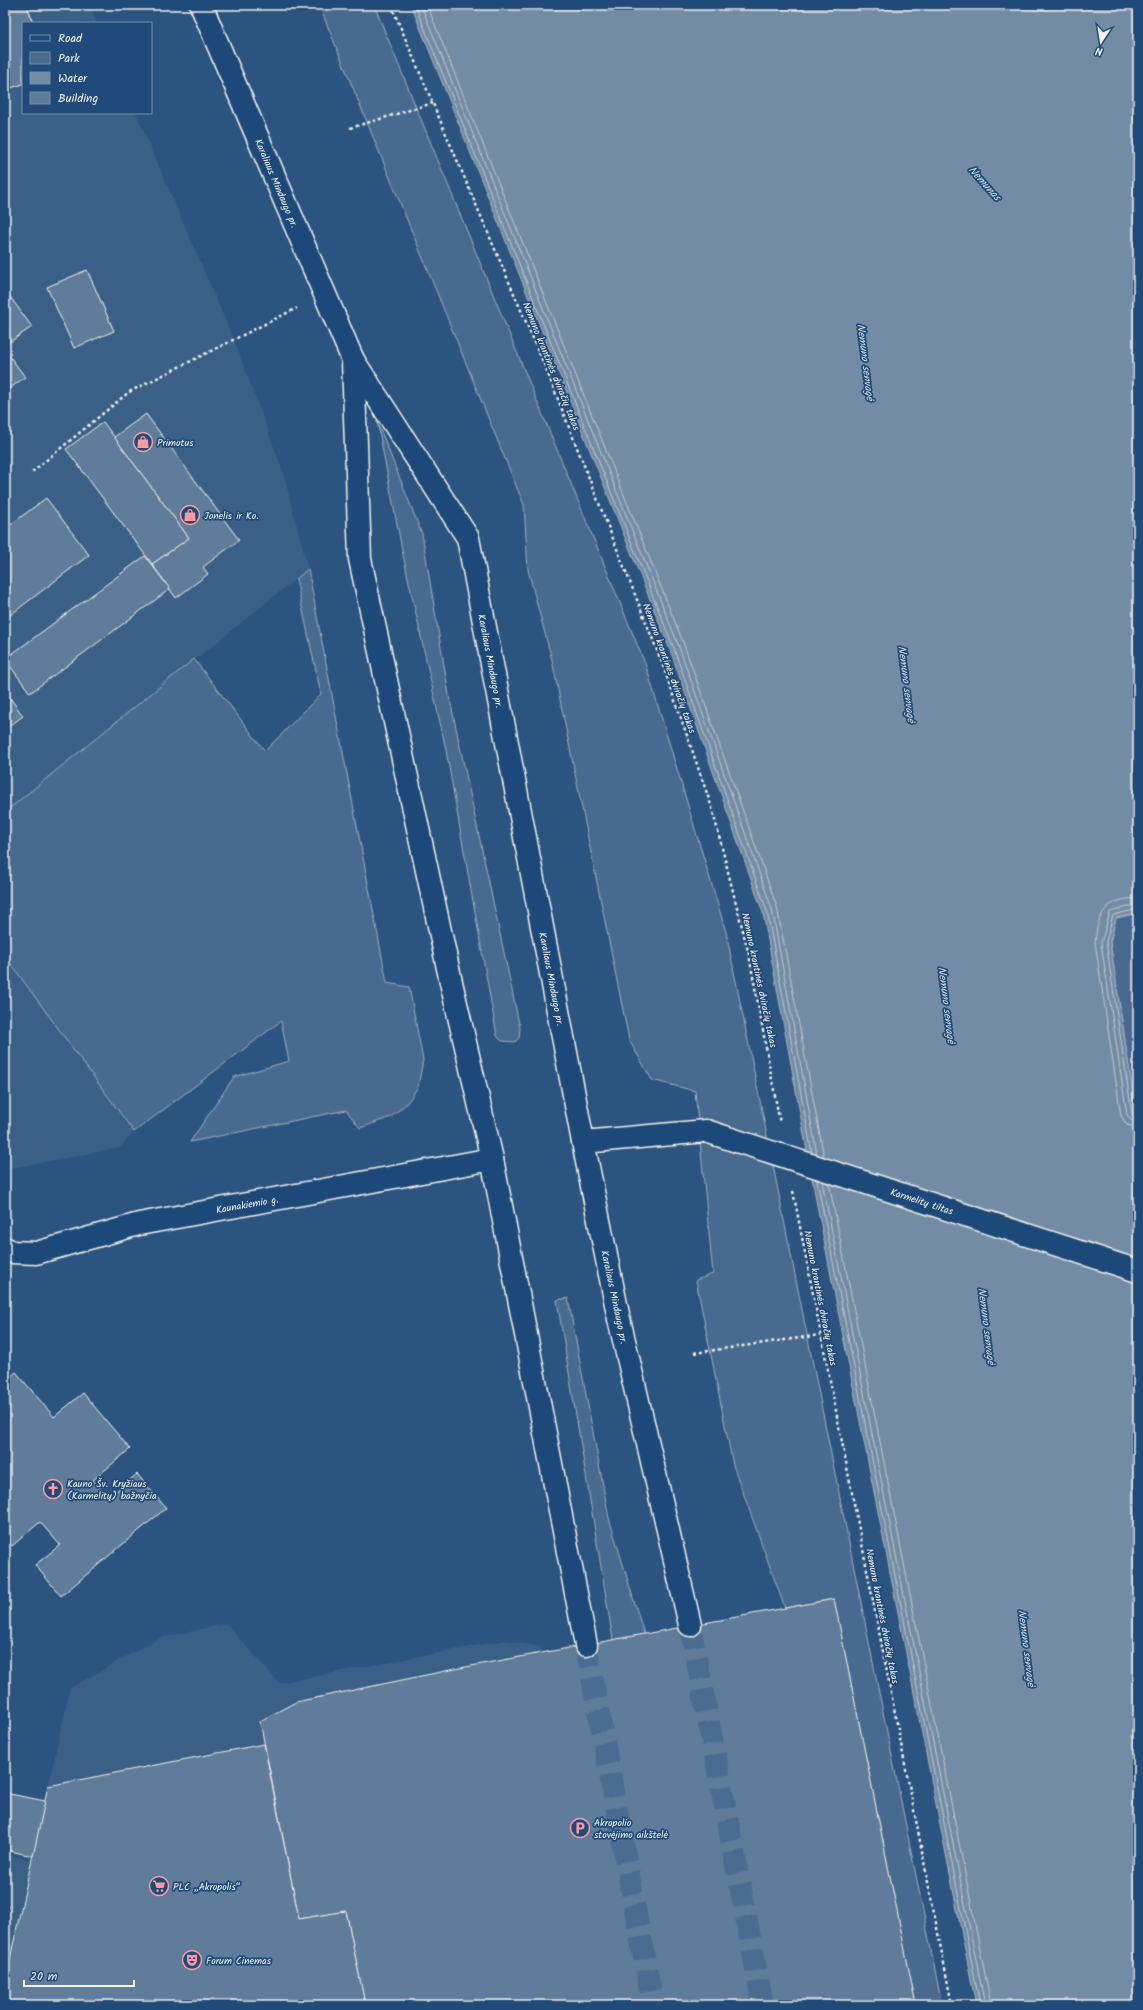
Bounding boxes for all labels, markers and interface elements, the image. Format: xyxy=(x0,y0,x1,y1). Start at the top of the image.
legend xyxy=(22,22,152,114)
north arrow xyxy=(1081,22,1121,62)
text: Road xyxy=(58,29,83,48)
text: N xyxy=(1094,41,1104,60)
text: Park xyxy=(58,49,80,68)
text: Water xyxy=(58,69,88,88)
text: Building xyxy=(58,89,98,108)
street label: Karaliaus Mindaugo pr. xyxy=(250,137,302,230)
water label: Nemunas xyxy=(963,162,1006,206)
street label: Nemuno krantinės dviračių takas xyxy=(518,300,585,434)
water label: Nemuno senvagė xyxy=(851,323,879,403)
shop icon: Primotus xyxy=(132,431,154,453)
place label: Primotus xyxy=(157,435,194,451)
shop icon: Jonelis ir Ko. xyxy=(179,504,201,526)
place label: Jonelis ir Ko. xyxy=(204,508,259,524)
street label: Nemuno krantinės dviračių takas xyxy=(638,601,700,736)
street label: Karaliaus Mindaugo pr. xyxy=(473,613,507,709)
water label: Nemuno senvagė xyxy=(892,645,920,725)
street label: Nemuno krantinės dviračių takas xyxy=(737,911,781,1050)
street label: Karaliaus Mindaugo pr. xyxy=(534,931,568,1027)
water label: Nemuno senvagė xyxy=(932,966,960,1046)
street label: Karmelitų tiltas xyxy=(888,1184,956,1220)
street label: Kaunakiemio g. xyxy=(215,1192,280,1218)
street label: Nemuno krantinės dviračių takas xyxy=(799,1229,841,1368)
street label: Karaliaus Mindaugo pr. xyxy=(596,1249,632,1345)
water label: Nemuno senvagė xyxy=(972,1287,1000,1367)
place label: Kauno Šv. Kryžiaus (Karmelitų) bažnyčia xyxy=(67,1476,157,1504)
church icon: Kauno Šv. Kryžiaus (Karmelitų) bažnyčia xyxy=(42,1478,64,1500)
street label: Nemuno krantinės dviračių takas xyxy=(861,1547,903,1686)
water label: Nemuno senvagė xyxy=(1012,1609,1040,1689)
place label: Akropolio stovėjimo aikštelė xyxy=(594,1815,669,1843)
parking icon: Akropolio stovėjimo aikštelė xyxy=(569,1817,591,1839)
supermarket icon: PLC „Akropolis“ xyxy=(148,1875,170,1897)
place label: PLC „Akropolis“ xyxy=(173,1879,241,1895)
theatre icon: Forum Cinemas xyxy=(181,1949,203,1971)
place label: Forum Cinemas xyxy=(206,1953,272,1969)
scale bar xyxy=(24,1962,134,1988)
text: 20 m xyxy=(30,1967,58,1986)

